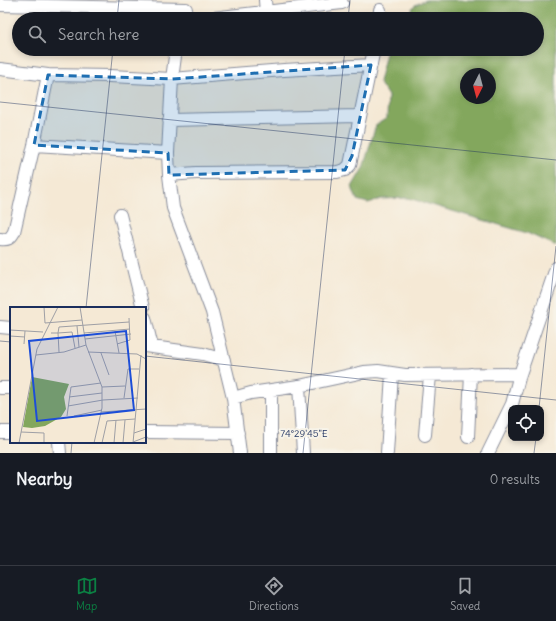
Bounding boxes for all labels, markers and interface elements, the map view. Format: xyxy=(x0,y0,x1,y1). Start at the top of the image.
search box xyxy=(12,12,544,56)
icon: search xyxy=(26,23,48,45)
text: Search here xyxy=(58,25,139,44)
north arrow xyxy=(460,68,496,104)
inset map xyxy=(10,307,146,443)
map controls xyxy=(508,405,544,441)
button: locate xyxy=(508,405,544,441)
text: 74°29'45"E xyxy=(280,427,328,440)
text: Nearby xyxy=(16,468,72,490)
text: 0 results xyxy=(490,471,540,488)
tab: Map xyxy=(76,575,98,613)
tab: Directions xyxy=(249,575,299,613)
tab: Saved xyxy=(450,575,480,613)

